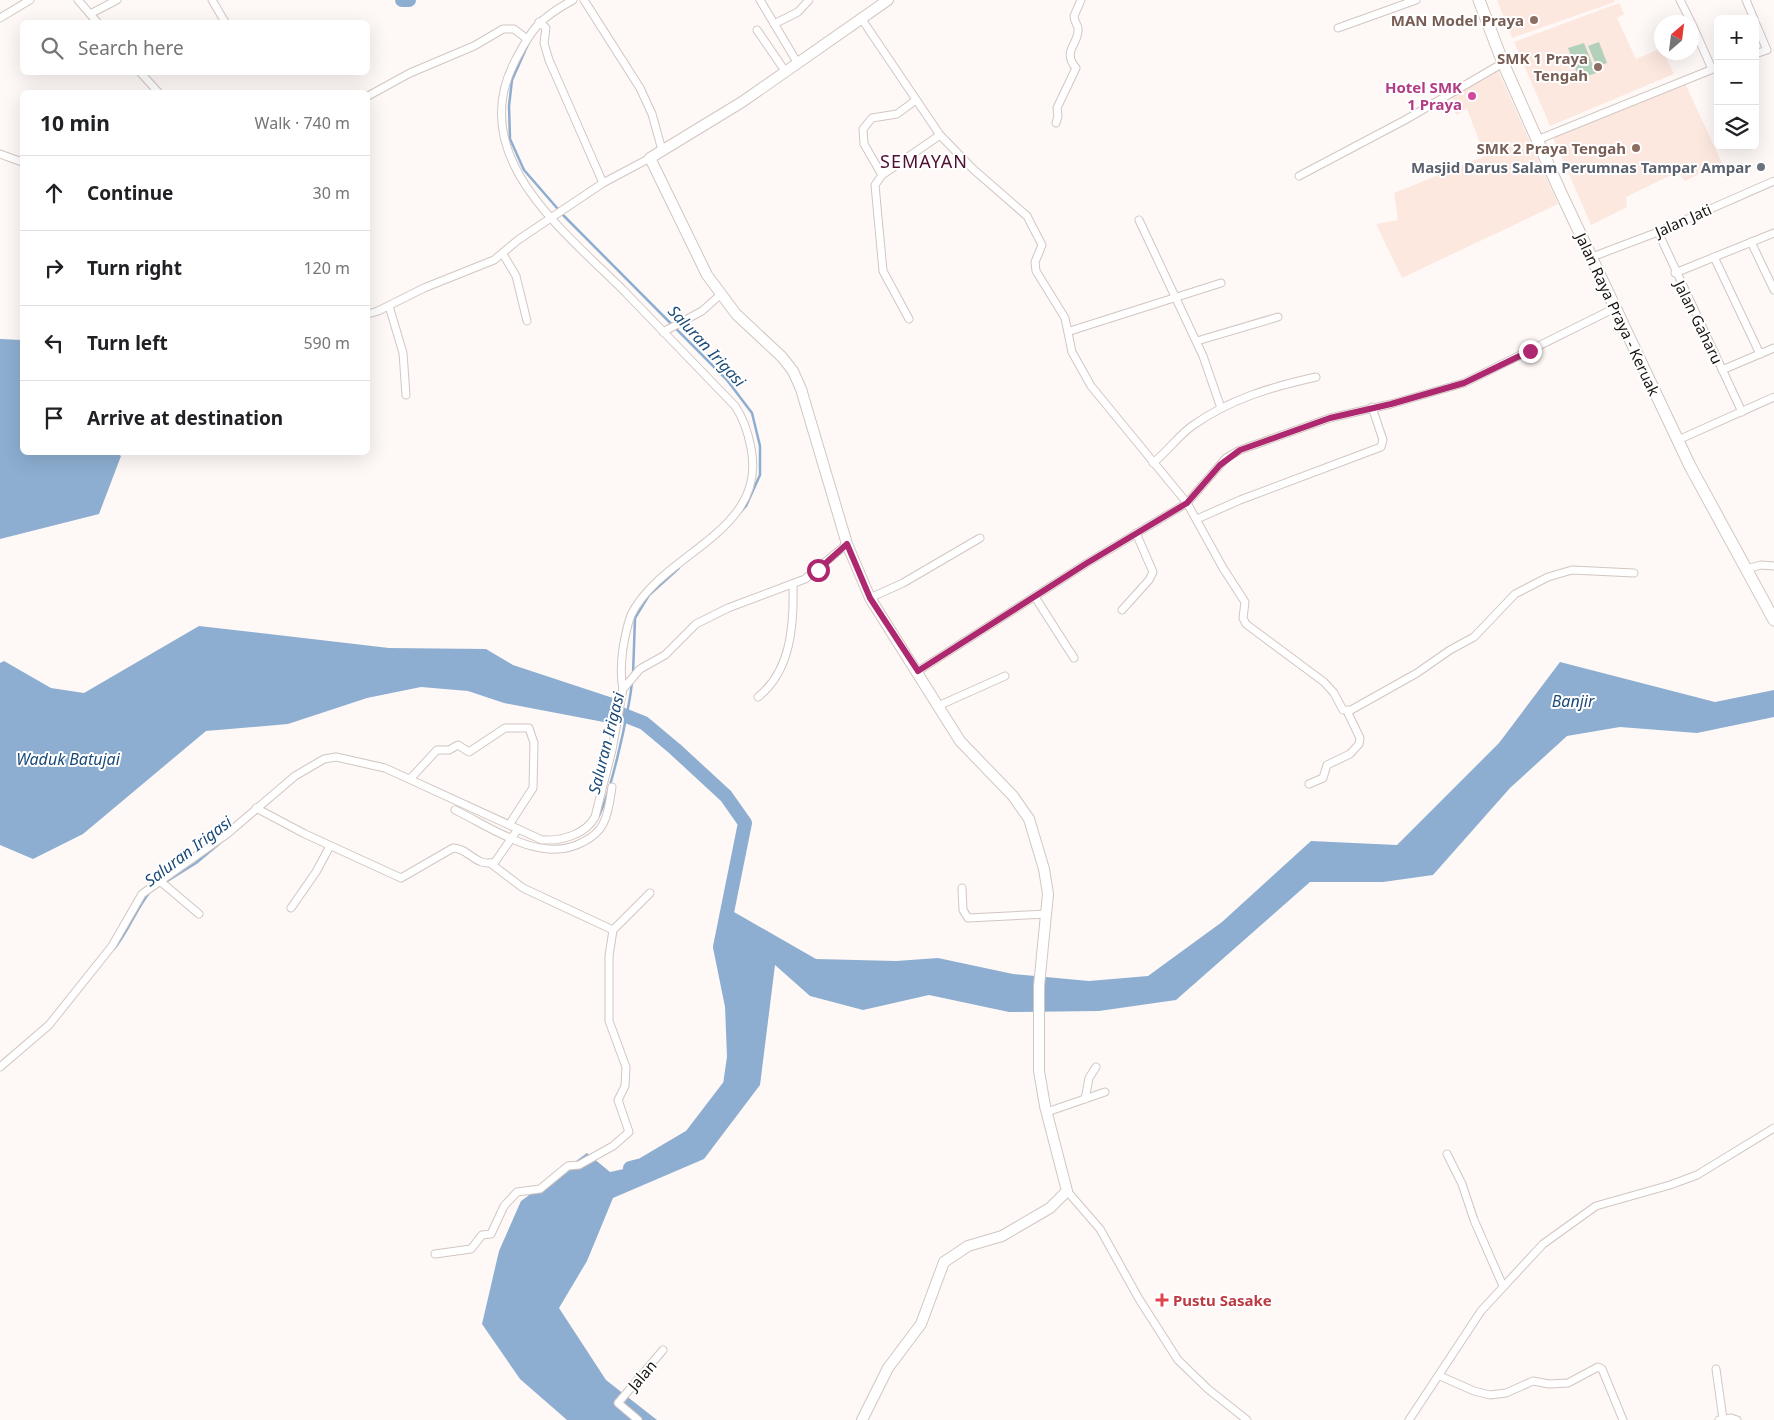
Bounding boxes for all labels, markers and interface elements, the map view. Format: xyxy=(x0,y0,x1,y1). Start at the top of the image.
place label: MAN Model Praya xyxy=(1391,10,1524,30)
marker: MAN Model Praya xyxy=(1528,14,1540,26)
north arrow xyxy=(1654,15,1699,60)
map controls xyxy=(1714,15,1759,150)
button: + xyxy=(1714,15,1759,60)
search box xyxy=(20,20,370,75)
icon: search xyxy=(38,34,66,62)
text: Search here xyxy=(78,35,184,61)
place label: SMK 1 Praya Tengah xyxy=(1497,48,1588,85)
button: − xyxy=(1714,60,1759,105)
marker: SMK 1 Praya Tengah xyxy=(1592,61,1604,73)
place label: Hotel SMK 1 Praya xyxy=(1385,77,1462,114)
marker: Hotel SMK 1 Praya xyxy=(1466,90,1478,102)
button: layers xyxy=(1714,105,1759,150)
text: 10 min xyxy=(40,109,110,137)
text: Walk · 740 m xyxy=(255,112,350,134)
place label: SMK 2 Praya Tengah xyxy=(1477,138,1626,158)
marker: SMK 2 Praya Tengah xyxy=(1630,142,1642,154)
district label: SEMAYAN xyxy=(880,149,968,173)
place label: Masjid Darus Salam Perumnas Tampar Ampar xyxy=(1411,157,1751,177)
marker: Masjid Darus Salam Perumnas Tampar Ampar xyxy=(1755,161,1767,173)
icon: ahead xyxy=(40,179,68,207)
text: Continue xyxy=(87,180,173,206)
text: 30 m xyxy=(313,182,350,204)
street label: Jalan Jati xyxy=(1650,199,1714,242)
street label: Jalan Raya Praya - Keruak xyxy=(1571,228,1665,399)
icon: right xyxy=(40,254,68,282)
text: Turn right xyxy=(87,255,182,281)
text: 120 m xyxy=(303,257,350,279)
street label: Jalan Gaharu xyxy=(1669,275,1728,367)
water label: Saluran Irigasi xyxy=(663,300,751,392)
icon: left xyxy=(40,329,68,357)
text: Turn left xyxy=(87,330,168,356)
text: 590 m xyxy=(303,332,350,354)
route end xyxy=(1519,340,1542,363)
icon: arrive xyxy=(40,404,68,432)
text: Arrive at destination xyxy=(87,405,283,431)
route start xyxy=(807,559,830,582)
water label: Saluran Irigasi xyxy=(583,689,629,796)
water label: Banjir xyxy=(1552,690,1595,712)
water label: Waduk Batujai xyxy=(16,748,121,770)
water label: Saluran Irigasi xyxy=(140,810,237,891)
place label: Pustu Sasake xyxy=(1173,1290,1272,1310)
marker: Pustu Sasake xyxy=(1155,1293,1169,1307)
street label: Jalan xyxy=(622,1356,661,1396)

